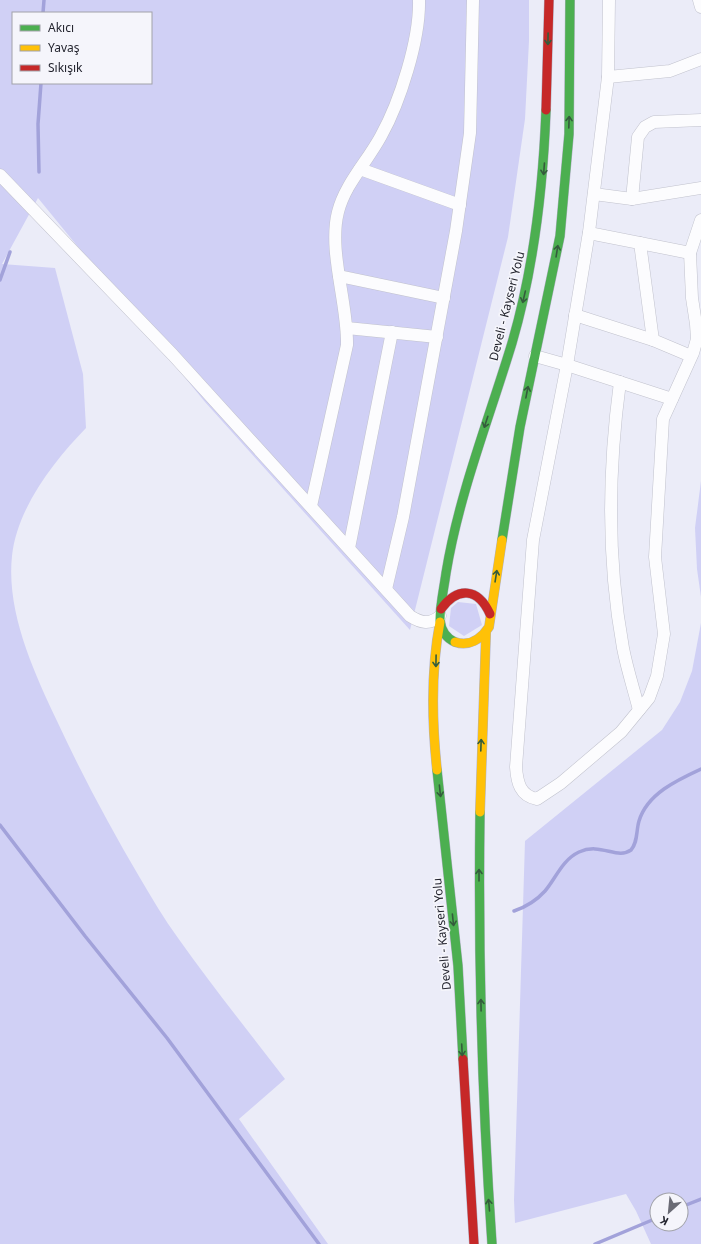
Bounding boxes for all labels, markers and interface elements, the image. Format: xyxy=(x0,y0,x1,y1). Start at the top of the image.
legend xyxy=(12,12,152,84)
text: Akıcı xyxy=(48,19,74,36)
one-way arrow xyxy=(544,32,552,45)
text: Yavaş xyxy=(48,39,80,56)
text: Sıkışık xyxy=(48,59,83,76)
one-way arrow xyxy=(566,116,573,129)
one-way arrow xyxy=(540,162,547,175)
one-way arrow xyxy=(553,245,561,258)
street label: Develi - Kayseri Yolu xyxy=(485,249,528,362)
one-way arrow xyxy=(519,290,527,303)
one-way arrow xyxy=(523,386,531,399)
one-way arrow xyxy=(482,415,490,427)
one-way arrow xyxy=(492,570,500,583)
one-way arrow xyxy=(432,654,440,667)
one-way arrow xyxy=(478,739,485,752)
one-way arrow xyxy=(436,784,443,797)
one-way arrow xyxy=(475,869,483,882)
street label: Develi - Kayseri Yolu xyxy=(428,877,455,991)
one-way arrow xyxy=(450,913,457,926)
one-way arrow xyxy=(477,999,485,1012)
one-way arrow xyxy=(459,1043,466,1056)
north arrow xyxy=(649,1192,689,1232)
one-way arrow xyxy=(485,1199,493,1212)
text: K xyxy=(657,1213,671,1230)

